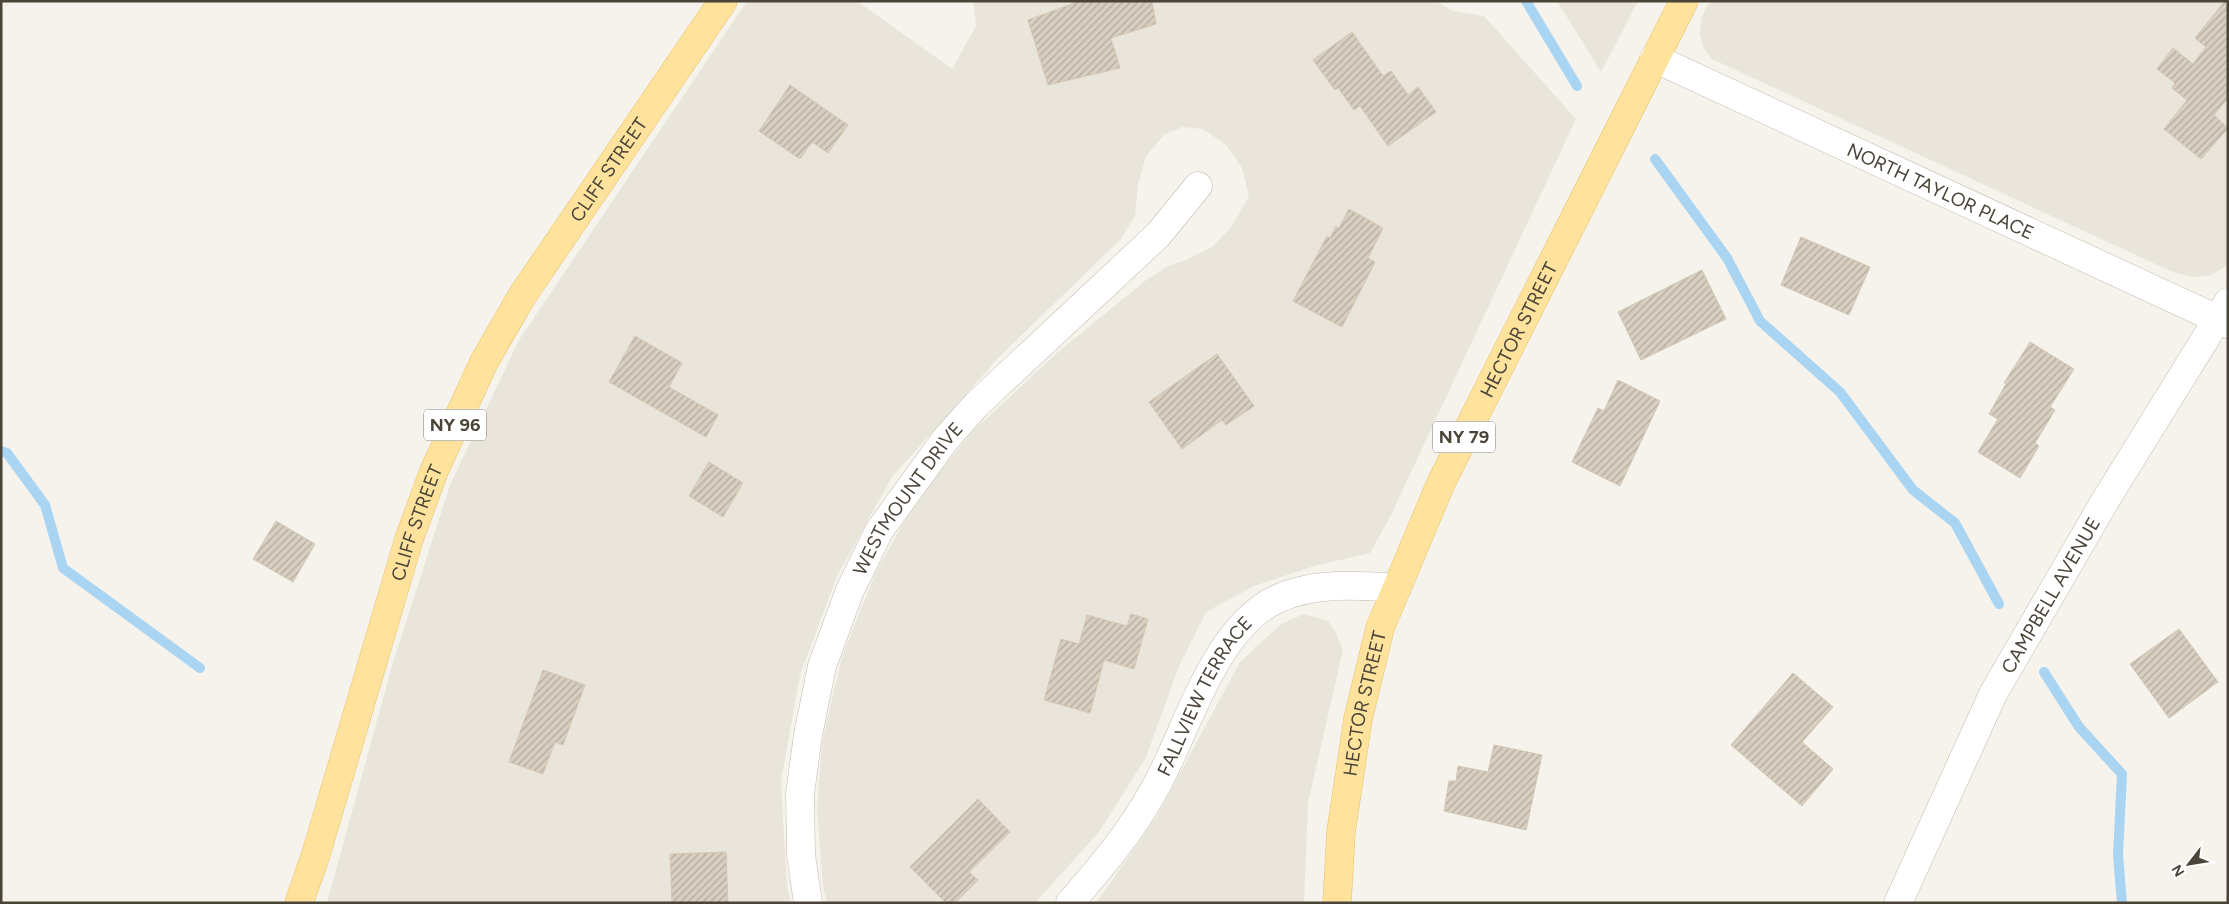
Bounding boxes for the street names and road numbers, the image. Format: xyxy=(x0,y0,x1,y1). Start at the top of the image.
street label: CLIFF STREET xyxy=(565,113,653,226)
street label: NORTH TAYLOR PLACE xyxy=(1843,138,2038,245)
street label: HECTOR STREET xyxy=(1475,258,1563,401)
road number: NY 96 xyxy=(424,410,486,440)
street label: WESTMOUNT DRIVE xyxy=(848,417,968,579)
road number: NY 79 xyxy=(1433,422,1495,452)
street label: CLIFF STREET xyxy=(386,461,448,584)
street label: CAMPBELL AVENUE xyxy=(1997,513,2105,678)
street label: FALLVIEW TERRACE xyxy=(1152,611,1257,780)
street label: HECTOR STREET xyxy=(1339,628,1391,778)

